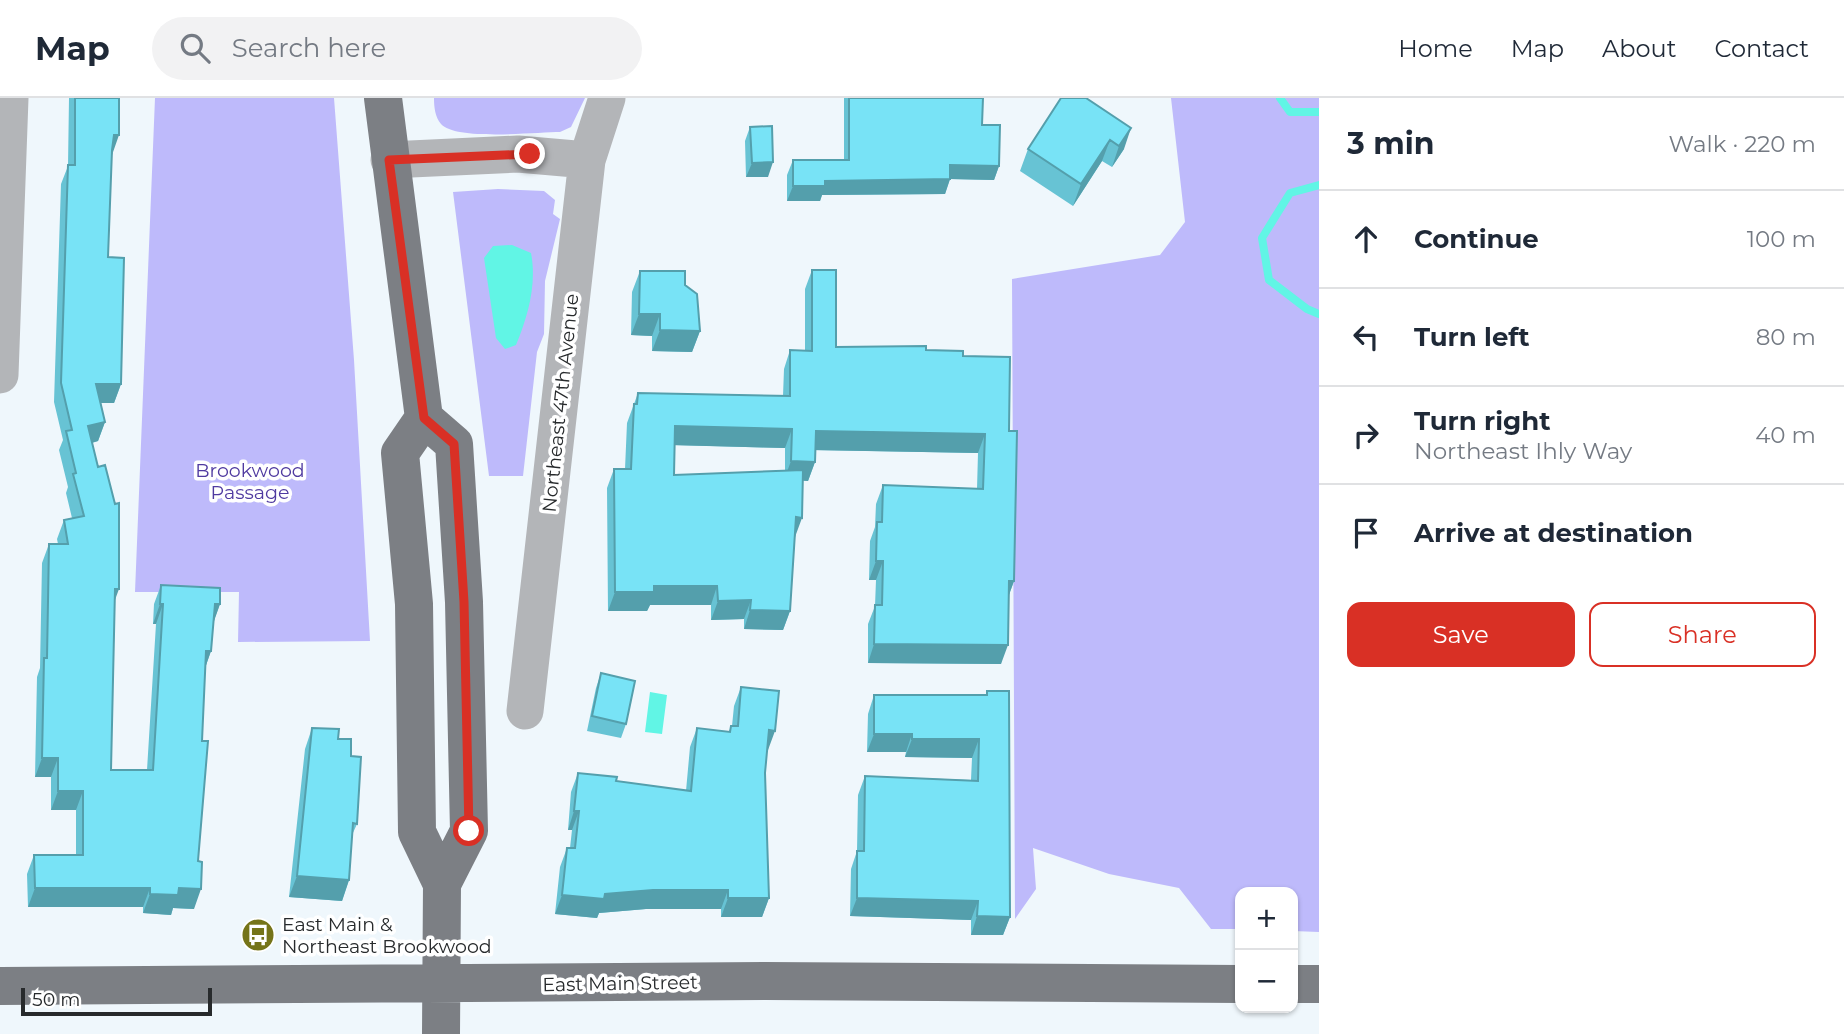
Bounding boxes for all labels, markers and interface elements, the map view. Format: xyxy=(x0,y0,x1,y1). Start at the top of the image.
search box xyxy=(152,17,642,80)
text: Map xyxy=(35,28,110,68)
icon: search xyxy=(176,29,214,67)
text: Search here xyxy=(232,32,386,64)
text: Home xyxy=(1398,34,1473,63)
text: Map xyxy=(1511,34,1564,63)
text: About xyxy=(1602,34,1676,63)
text: Contact xyxy=(1714,34,1809,63)
text: 3 min xyxy=(1347,125,1434,162)
text: Walk · 220 m xyxy=(1669,130,1816,158)
route end xyxy=(514,138,545,169)
icon: ahead xyxy=(1347,220,1385,258)
text: Continue xyxy=(1414,223,1539,255)
text: 100 m xyxy=(1747,225,1816,253)
street label: Northeast 47th Avenue xyxy=(538,292,583,514)
icon: left xyxy=(1347,318,1385,356)
text: Turn left xyxy=(1414,321,1530,353)
text: 80 m xyxy=(1756,323,1816,351)
text: Turn right xyxy=(1414,405,1550,437)
icon: right xyxy=(1347,416,1385,454)
text: 40 m xyxy=(1755,421,1816,449)
text: Northeast Ihly Way xyxy=(1414,437,1632,465)
park label: Brookwood Passage xyxy=(195,459,305,504)
icon: arrive xyxy=(1347,514,1385,552)
text: Arrive at destination xyxy=(1414,517,1693,549)
button: Save xyxy=(1347,602,1575,667)
button: Share xyxy=(1589,602,1816,667)
route start xyxy=(453,815,484,846)
map controls xyxy=(1235,887,1298,1013)
button: + xyxy=(1235,887,1298,950)
place label: East Main & Northeast Brookwood xyxy=(282,913,492,958)
bus stop icon: East Main & Northeast Brookwood xyxy=(239,916,277,954)
button: − xyxy=(1235,950,1298,1013)
street label: East Main Street xyxy=(542,971,698,996)
scale bar xyxy=(21,985,212,1017)
text: 50 m xyxy=(32,988,80,1011)

